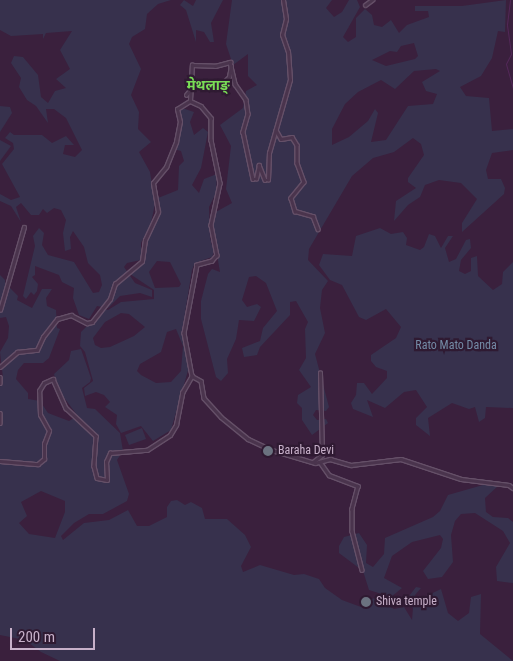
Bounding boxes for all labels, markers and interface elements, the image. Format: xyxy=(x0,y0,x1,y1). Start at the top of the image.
district label: मेथलाङ् xyxy=(186,77,230,93)
park label: Rato Mato Danda xyxy=(415,339,497,353)
place label: Baraha Devi xyxy=(278,444,334,458)
marker: Baraha Devi xyxy=(262,445,274,457)
place label: Shiva temple xyxy=(376,595,437,609)
marker: Shiva temple xyxy=(360,596,372,608)
scale bar xyxy=(12,618,98,650)
text: 200 m xyxy=(18,628,55,646)

